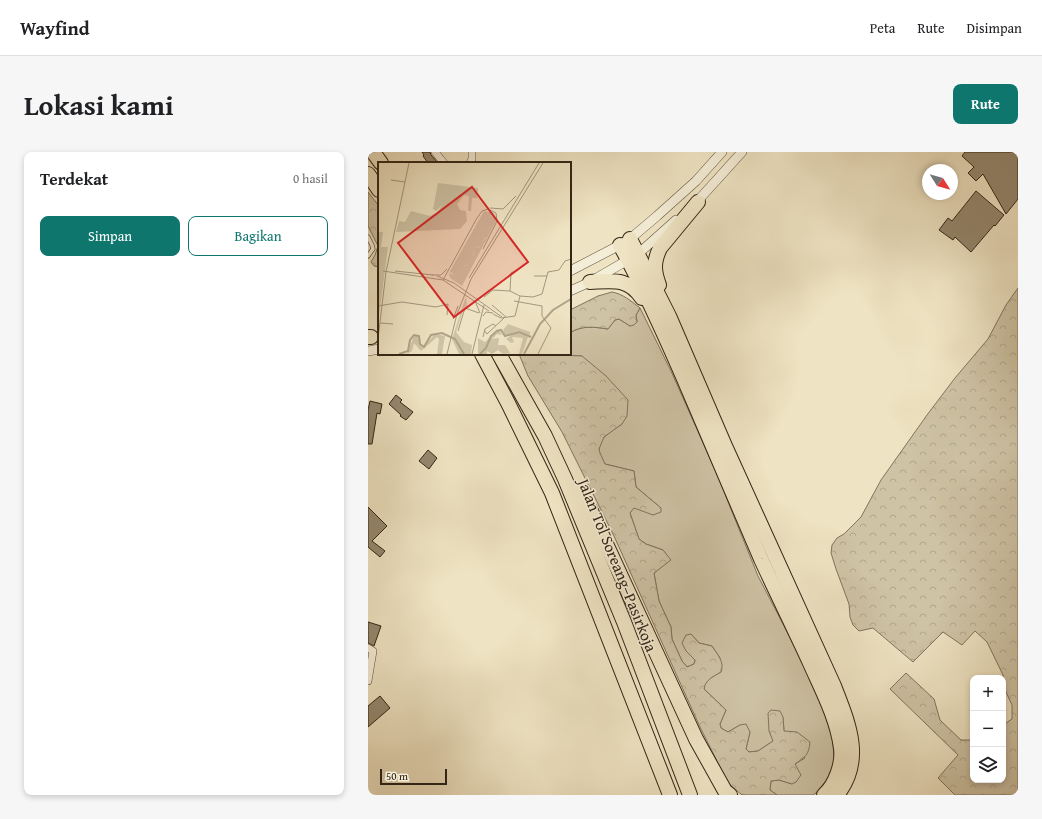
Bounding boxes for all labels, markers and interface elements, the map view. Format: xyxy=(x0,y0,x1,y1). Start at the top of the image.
text: Wayfind xyxy=(20,14,90,42)
text: Peta xyxy=(870,18,895,38)
text: Rute xyxy=(917,18,945,38)
text: Disimpan xyxy=(967,18,1022,38)
text: Lokasi kami xyxy=(24,84,174,125)
button: Rute xyxy=(953,84,1018,124)
inset map xyxy=(378,162,571,355)
north arrow xyxy=(922,164,958,200)
text: Terdekat xyxy=(40,166,108,191)
text: 0 hasil xyxy=(293,169,328,188)
button: Simpan xyxy=(40,216,180,256)
button: Bagikan xyxy=(188,216,328,256)
street label: Jalan Tol Soreang–Pasirkoja xyxy=(571,473,664,656)
map controls xyxy=(970,675,1006,783)
button: + xyxy=(970,675,1006,711)
button: − xyxy=(970,711,1006,747)
button: layers xyxy=(970,747,1006,783)
scale bar xyxy=(380,767,447,786)
text: 50 m xyxy=(386,768,408,784)

